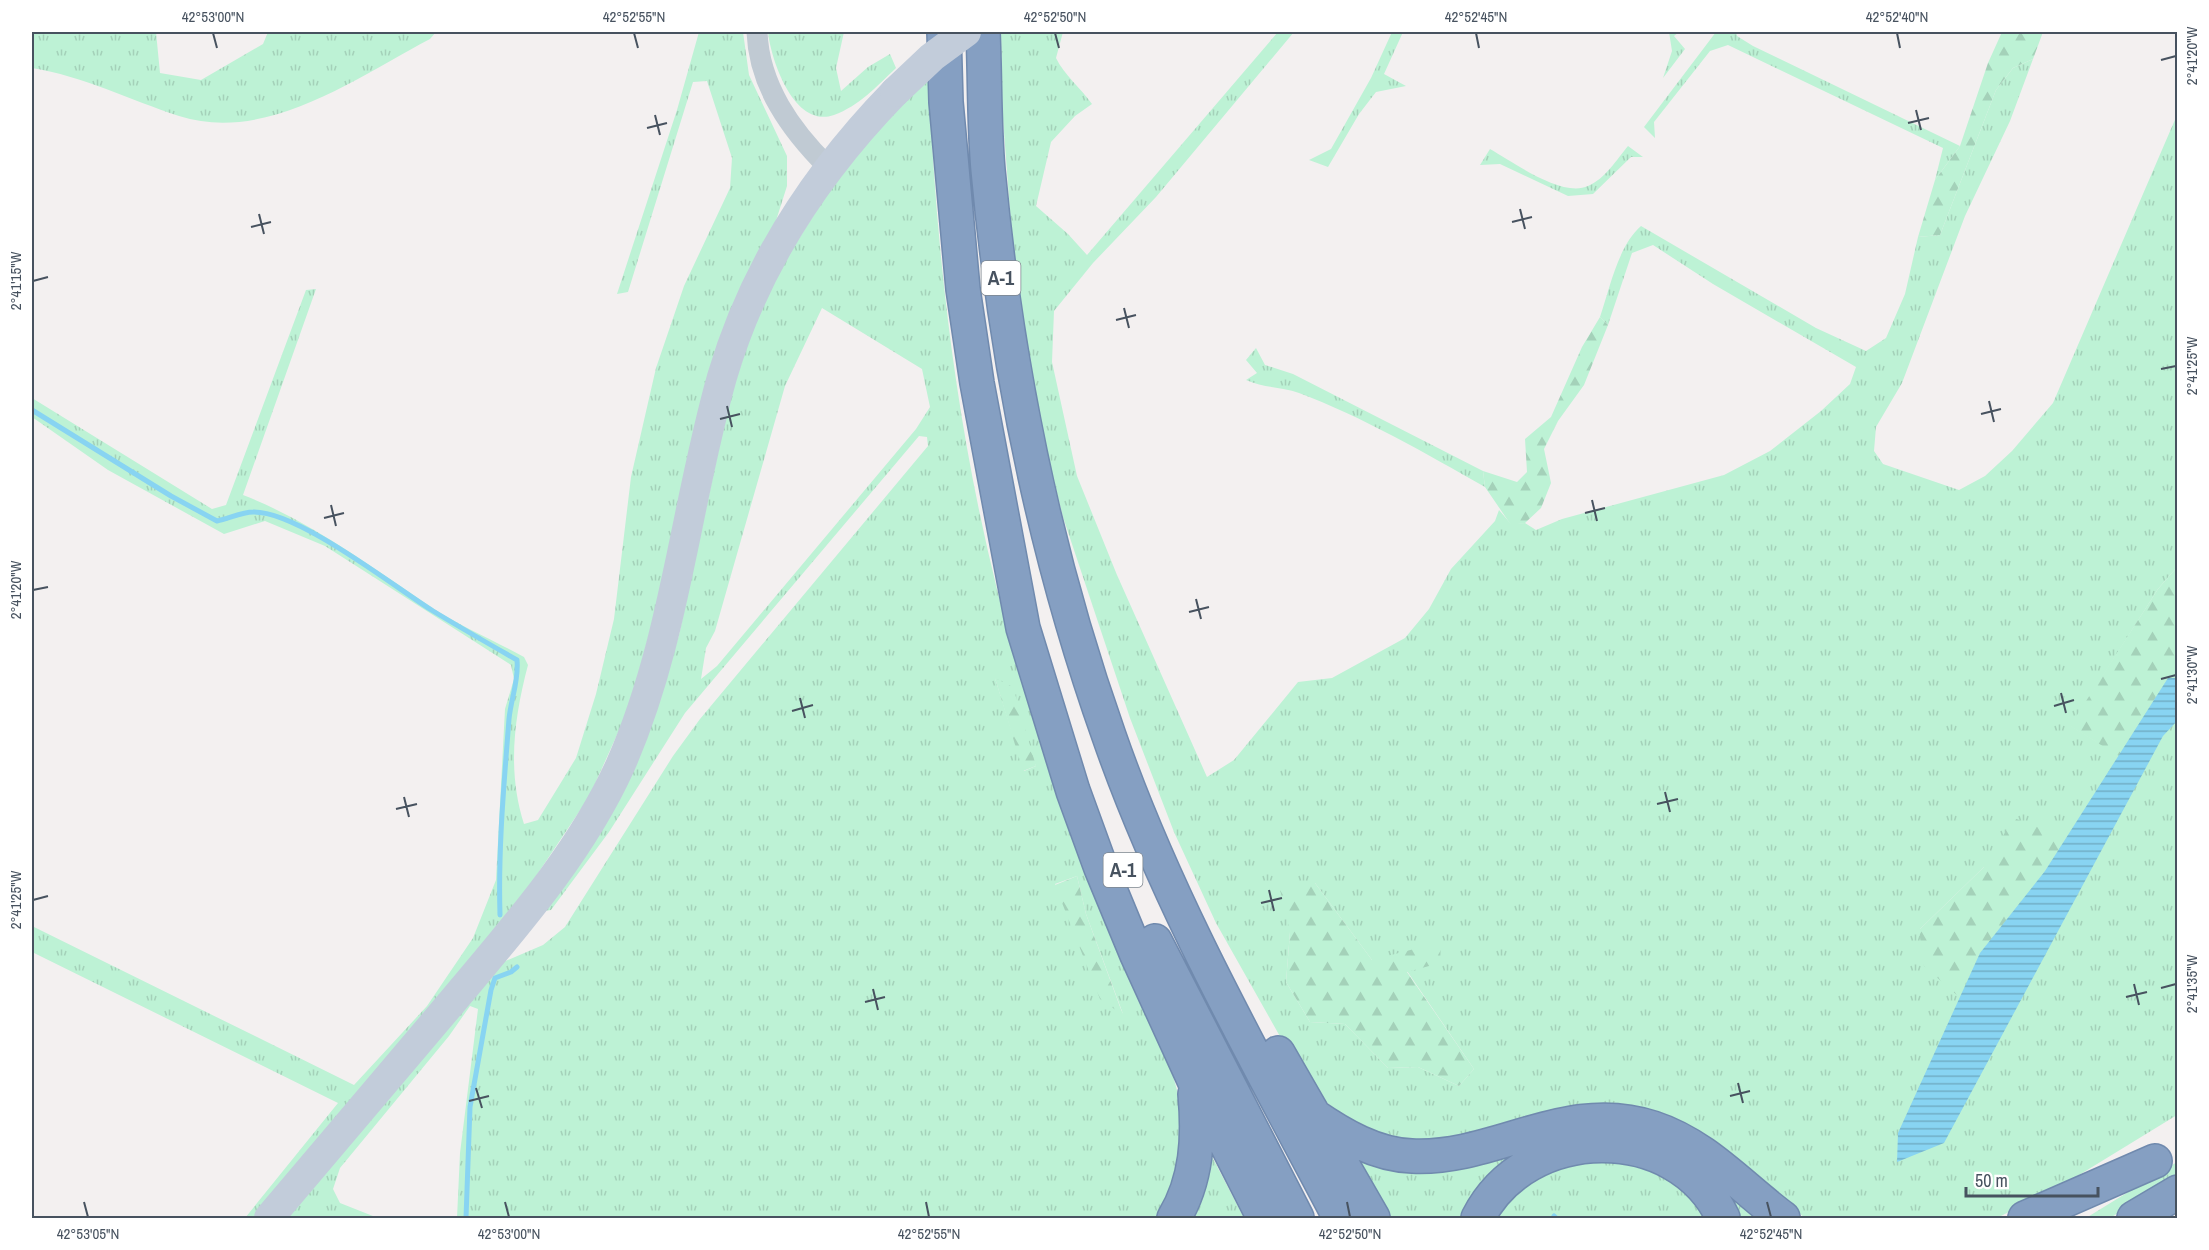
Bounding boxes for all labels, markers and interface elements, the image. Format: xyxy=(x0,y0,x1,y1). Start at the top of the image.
text: 42°53'00"N xyxy=(182,6,244,27)
text: 42°52'55"N xyxy=(603,6,665,27)
text: 42°52'50"N xyxy=(1024,6,1086,27)
text: 42°52'45"N xyxy=(1445,6,1507,27)
text: 42°52'40"N xyxy=(1866,6,1928,27)
text: 2°41'20"W xyxy=(2181,26,2202,85)
text: 2°41'15"W xyxy=(5,251,26,310)
road number: A-1 xyxy=(982,261,1020,295)
text: 2°41'25"W xyxy=(2181,336,2202,395)
text: 2°41'20"W xyxy=(5,560,26,619)
text: 2°41'30"W xyxy=(2181,645,2202,704)
road number: A-1 xyxy=(1104,853,1142,887)
text: 2°41'25"W xyxy=(5,870,26,929)
text: 2°41'35"W xyxy=(2181,954,2202,1013)
scale bar xyxy=(1966,1160,2098,1198)
text: 50 m xyxy=(1975,1168,2008,1193)
text: 42°53'05"N xyxy=(57,1223,119,1244)
text: 42°53'00"N xyxy=(478,1223,540,1244)
text: 42°52'55"N xyxy=(898,1223,960,1244)
text: 42°52'50"N xyxy=(1319,1223,1381,1244)
text: 42°52'45"N xyxy=(1740,1223,1802,1244)

